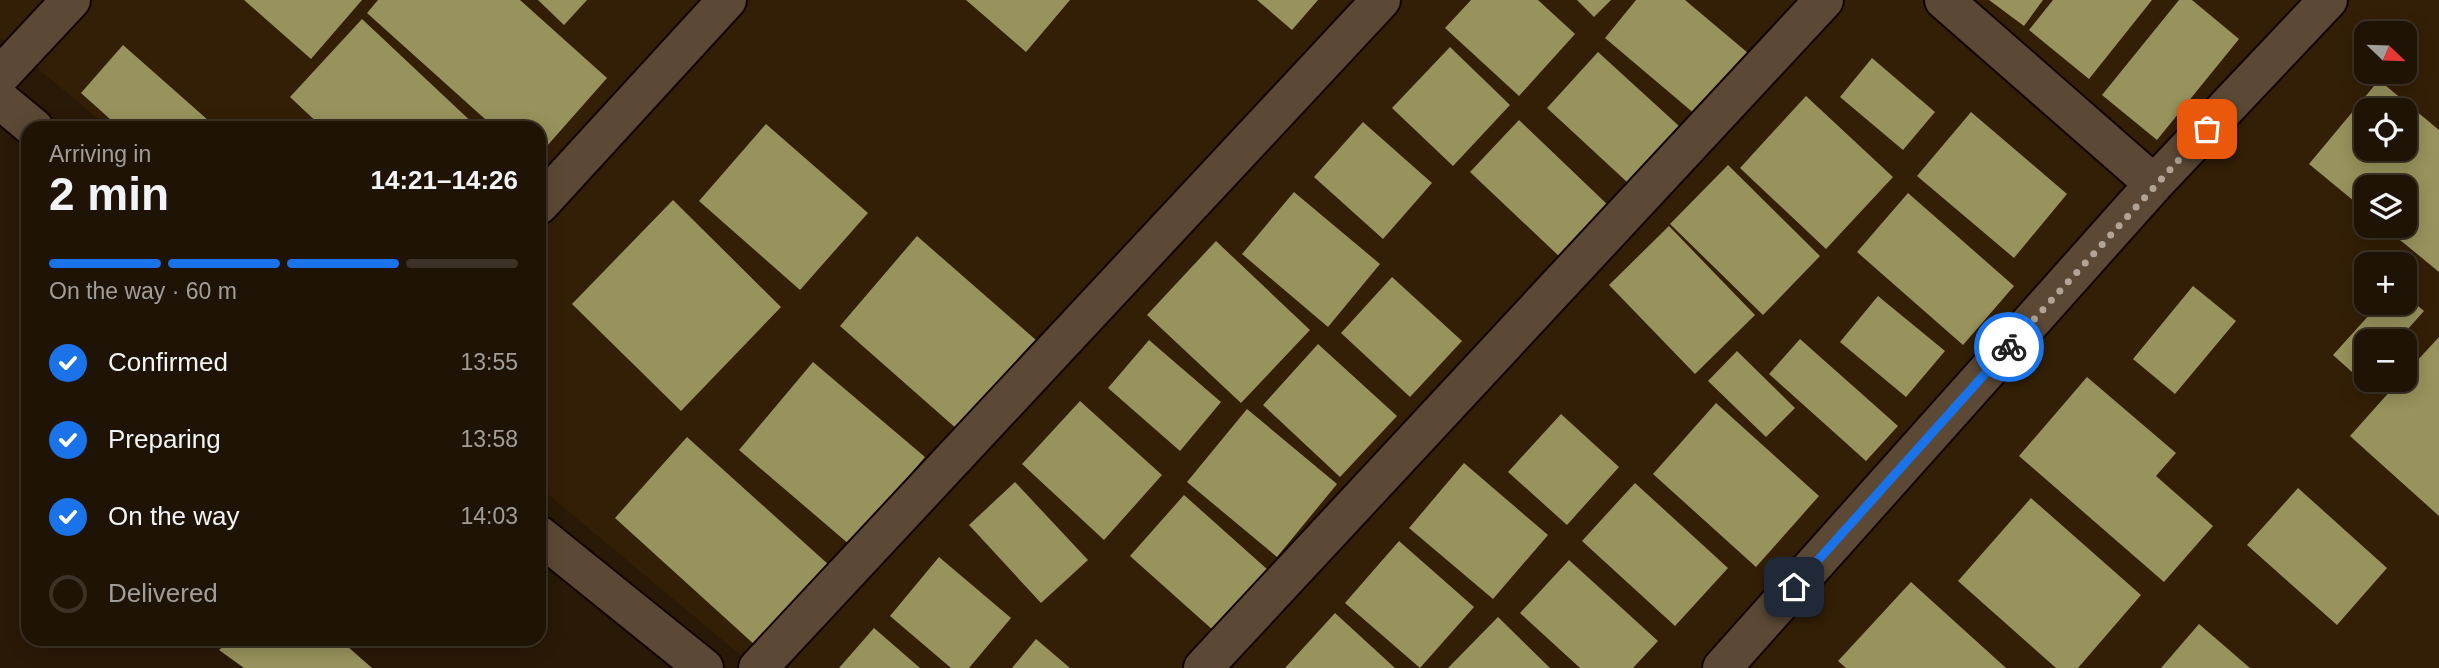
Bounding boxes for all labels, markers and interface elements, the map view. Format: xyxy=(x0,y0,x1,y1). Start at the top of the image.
north arrow xyxy=(2354,21,2417,84)
map controls xyxy=(2354,21,2417,392)
button: locate xyxy=(2354,98,2417,161)
pin xyxy=(2177,99,2237,159)
icon: bag xyxy=(2188,110,2226,148)
text: Arriving in xyxy=(49,141,151,167)
text: 14:21–14:26 xyxy=(371,165,518,195)
text: 2 min xyxy=(49,168,169,220)
button: layers xyxy=(2354,175,2417,238)
button: + xyxy=(2354,252,2417,315)
text: On the way · 60 m xyxy=(49,278,237,304)
courier xyxy=(1974,312,2044,382)
icon: bike xyxy=(1990,328,2028,366)
button: − xyxy=(2354,329,2417,392)
icon: check xyxy=(49,344,87,382)
text: Confirmed xyxy=(108,347,228,377)
text: 13:55 xyxy=(460,349,518,375)
icon: check xyxy=(49,421,87,459)
text: Preparing xyxy=(108,424,221,454)
text: 13:58 xyxy=(460,426,518,452)
icon: check xyxy=(49,498,87,536)
text: On the way xyxy=(108,501,240,531)
text: 14:03 xyxy=(460,503,518,529)
pin xyxy=(1764,557,1824,617)
icon: home xyxy=(1775,568,1813,606)
text: Delivered xyxy=(108,578,218,608)

